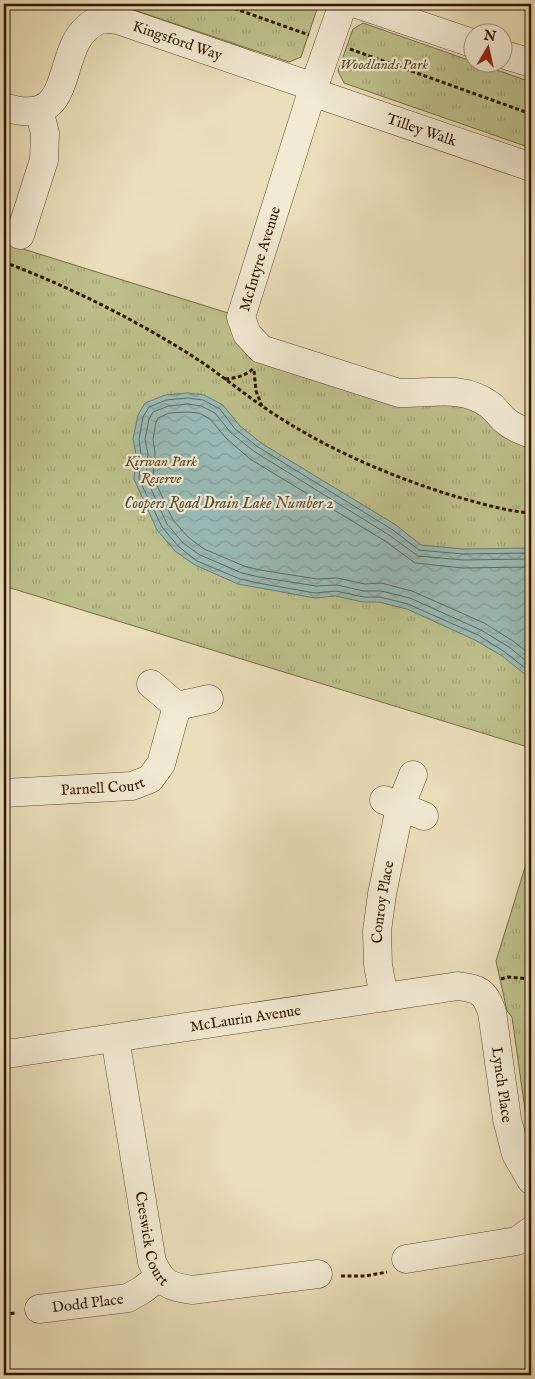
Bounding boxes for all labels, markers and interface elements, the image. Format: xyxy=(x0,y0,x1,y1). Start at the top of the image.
street label: Kingsford Way xyxy=(130,16,226,65)
north arrow xyxy=(462,22,512,72)
text: N xyxy=(481,26,497,46)
park label: Woodlands Park xyxy=(340,55,428,74)
street label: Tilley Walk xyxy=(384,109,460,151)
street label: McIntyre Avenue xyxy=(235,204,285,314)
park label: Kirwan Park Reserve xyxy=(124,452,197,488)
water label: Coopers Road Drain Lake Number 2 xyxy=(124,494,334,514)
street label: Parnell Court xyxy=(60,772,147,799)
street label: Conroy Place xyxy=(367,859,398,944)
street label: McLaurin Avenue xyxy=(189,1000,302,1036)
street label: Lynch Place xyxy=(487,1046,517,1124)
street label: Creswick Court xyxy=(131,1190,173,1290)
street label: Dodd Place xyxy=(51,1289,125,1317)

